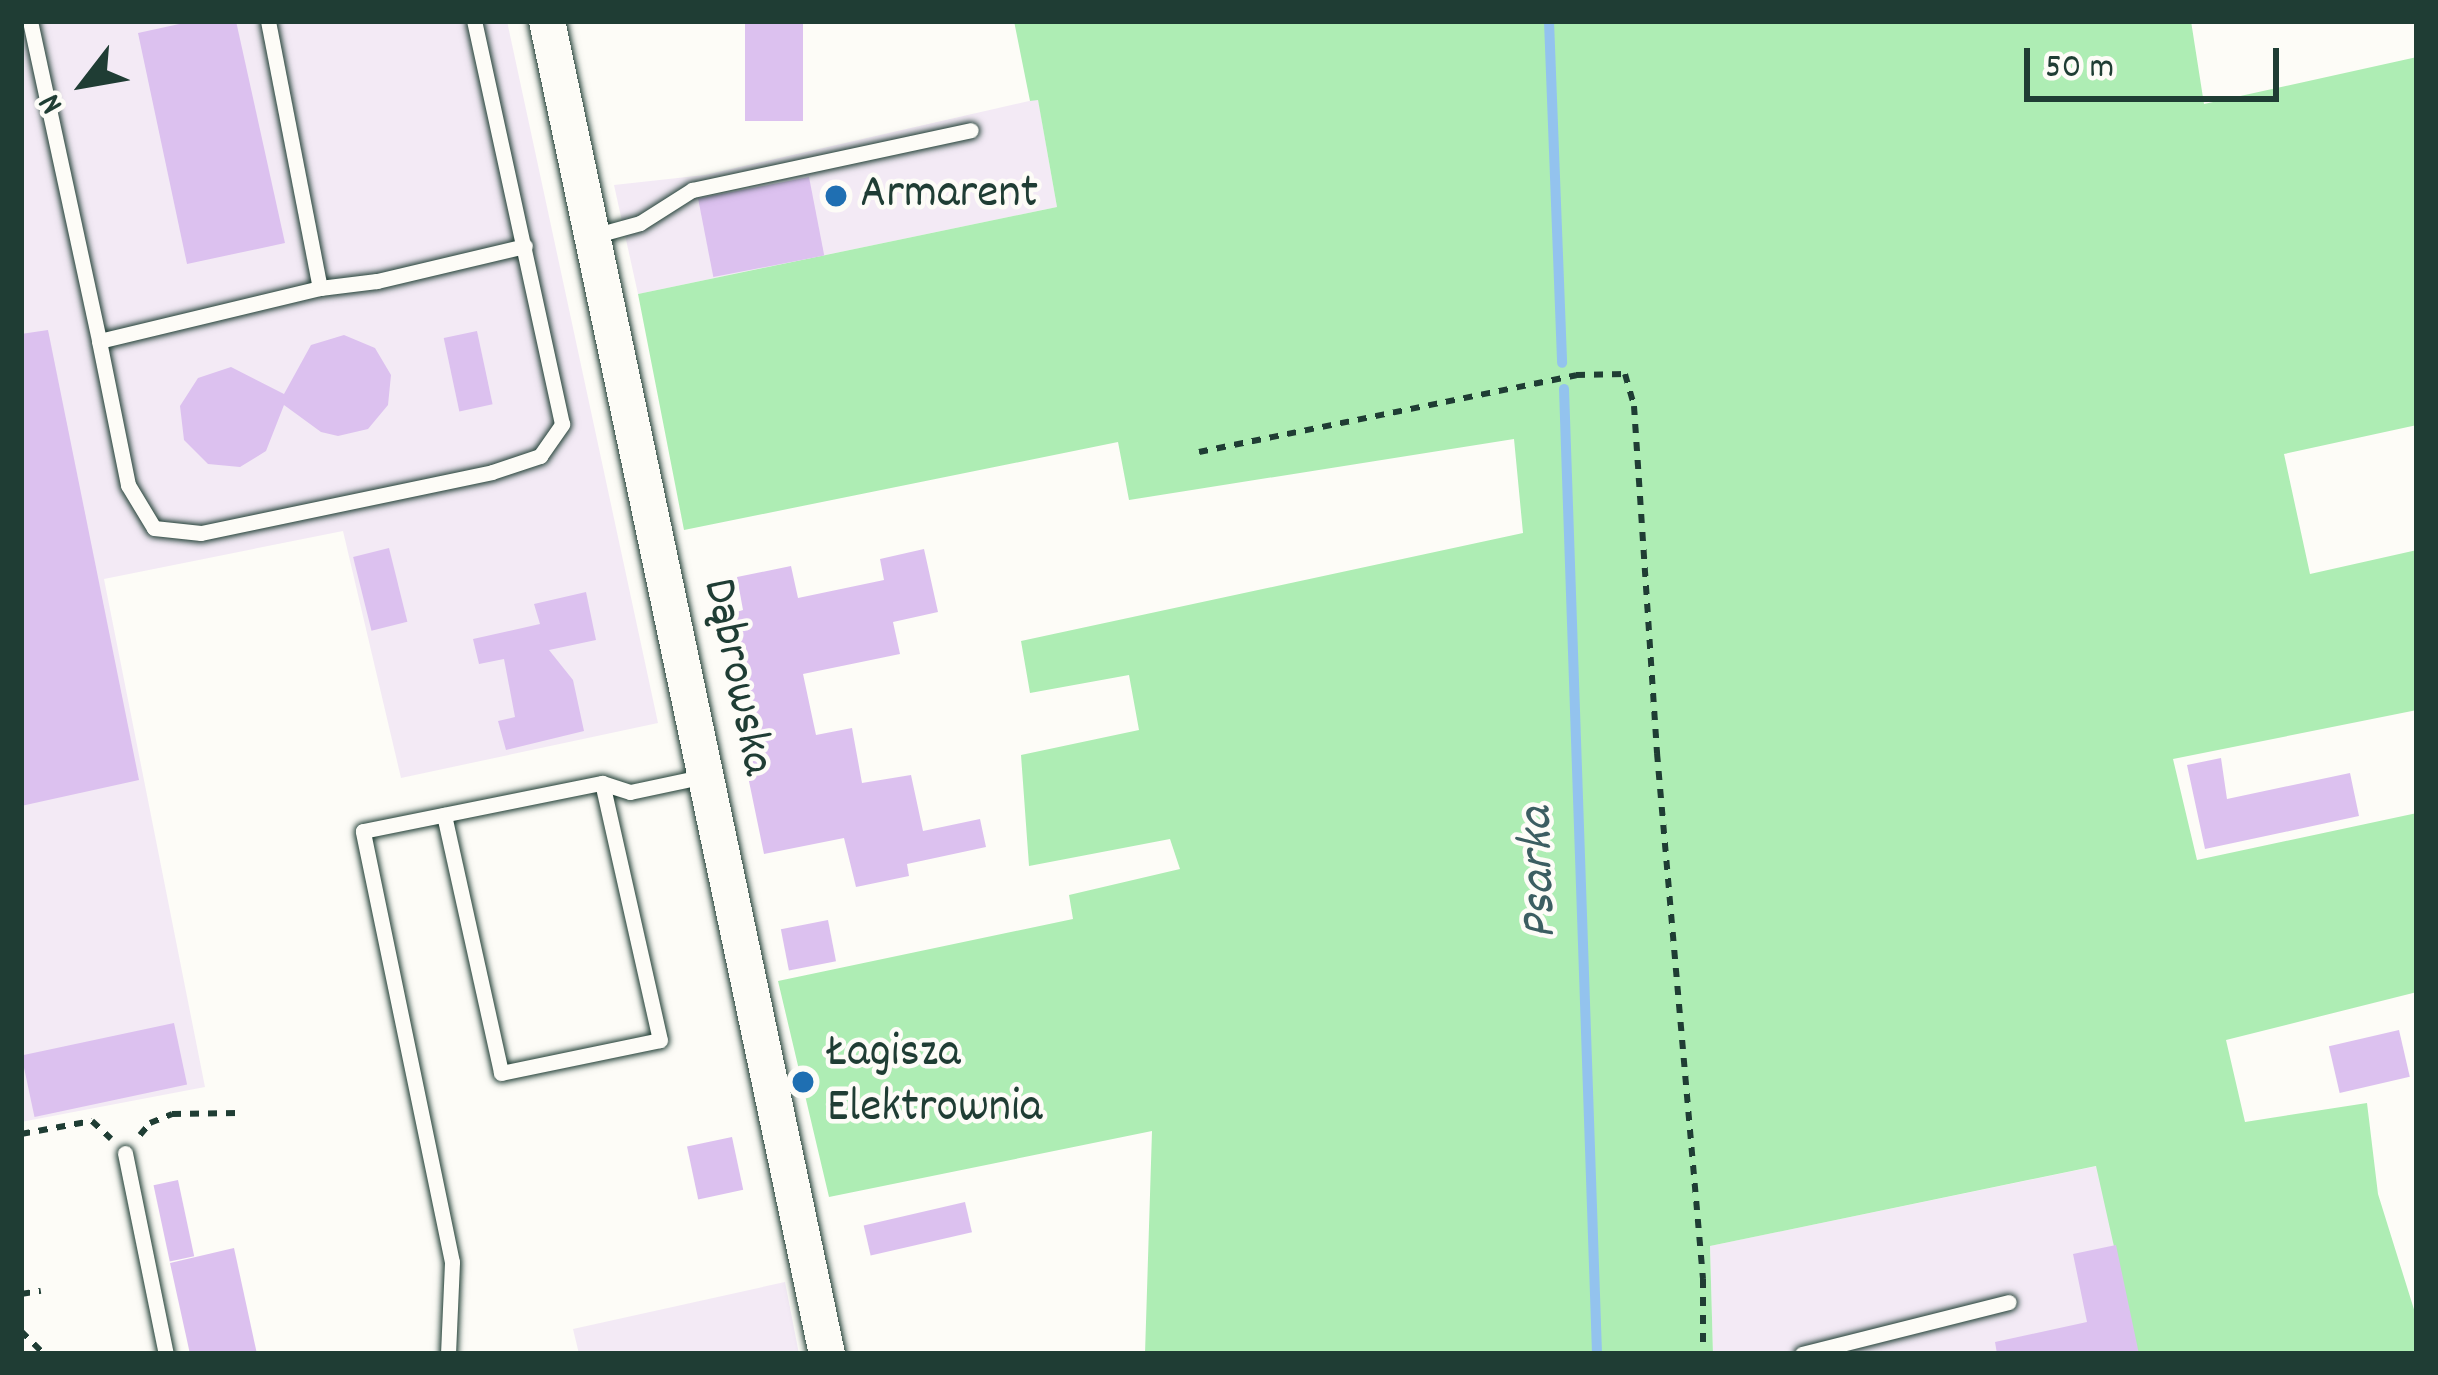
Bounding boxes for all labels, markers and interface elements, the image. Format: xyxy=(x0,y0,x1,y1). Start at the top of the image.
north arrow xyxy=(24,24,144,144)
scale bar xyxy=(2030,24,2285,98)
text: 50 m xyxy=(2045,43,2114,95)
text: N xyxy=(28,84,77,122)
place label: Armarent xyxy=(860,167,1038,225)
marker: Armarent xyxy=(823,183,849,209)
street label: Dąbrowska xyxy=(687,574,785,780)
water label: Psarka xyxy=(1508,806,1574,940)
place label: Łagisza Elektrownia xyxy=(827,1025,1042,1138)
marker: Łagisza Elektrownia xyxy=(790,1069,816,1095)

